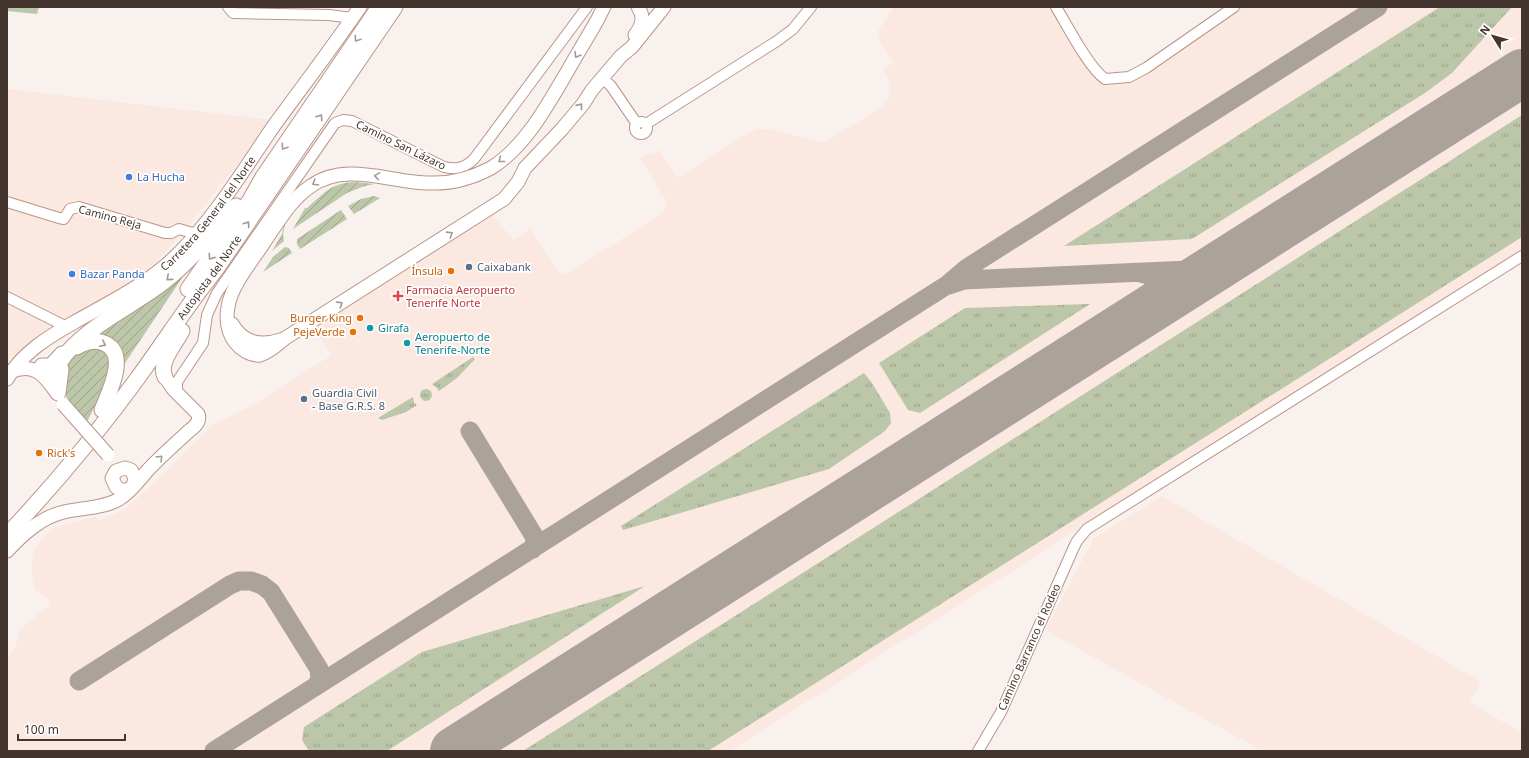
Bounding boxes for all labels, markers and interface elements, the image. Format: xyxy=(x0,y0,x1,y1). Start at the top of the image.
north arrow xyxy=(1473,16,1513,56)
text: N xyxy=(1476,22,1493,38)
one-way arrow xyxy=(355,35,362,42)
one-way arrow xyxy=(574,51,581,58)
one-way arrow xyxy=(575,104,582,111)
one-way arrow xyxy=(315,114,323,121)
street label: Camino San Lázaro xyxy=(354,116,449,173)
one-way arrow xyxy=(282,142,289,149)
street label: Carretera General del Norte xyxy=(157,153,258,274)
one-way arrow xyxy=(499,155,506,162)
place label: La Hucha xyxy=(137,169,185,184)
marker: La Hucha xyxy=(124,172,134,182)
one-way arrow xyxy=(374,172,380,181)
one-way arrow xyxy=(312,179,319,186)
street label: Camino Reja xyxy=(77,201,143,232)
one-way arrow xyxy=(242,221,250,228)
street label: Autopista del Norte xyxy=(173,232,244,322)
one-way arrow xyxy=(445,232,452,239)
one-way arrow xyxy=(209,252,216,259)
place label: Caixabank xyxy=(477,259,531,274)
marker: Caixabank xyxy=(464,262,474,272)
place label: Ínsula xyxy=(411,263,443,278)
place label: Bazar Panda xyxy=(80,266,145,281)
marker: Ínsula xyxy=(446,266,456,276)
marker: Bazar Panda xyxy=(67,269,77,279)
one-way arrow xyxy=(166,274,174,281)
place label: Farmacia Aeropuerto Tenerife Norte xyxy=(406,282,516,310)
marker: Farmacia Aeropuerto Tenerife Norte xyxy=(393,291,403,301)
one-way arrow xyxy=(336,301,343,308)
place label: Burger King xyxy=(290,310,352,325)
marker: Burger King xyxy=(355,313,365,323)
place label: Girafa xyxy=(378,320,409,335)
marker: Girafa xyxy=(365,323,375,333)
place label: PejeVerde xyxy=(293,324,345,339)
marker: PejeVerde xyxy=(348,327,358,337)
place label: Aeropuerto de Tenerife-Norte xyxy=(415,329,490,357)
marker: Aeropuerto de Tenerife-Norte xyxy=(402,338,412,348)
one-way arrow xyxy=(99,340,106,347)
place label: Guardia Civil - Base G.R.S. 8 xyxy=(312,385,385,413)
marker: Guardia Civil - Base G.R.S. 8 xyxy=(299,394,309,404)
place label: Rick's xyxy=(47,445,75,460)
marker: Rick's xyxy=(34,448,44,458)
one-way arrow xyxy=(155,455,163,463)
street label: Camino Barranco el Rodeo xyxy=(994,581,1064,713)
scale bar xyxy=(18,716,125,742)
text: 100 m xyxy=(24,721,59,738)

